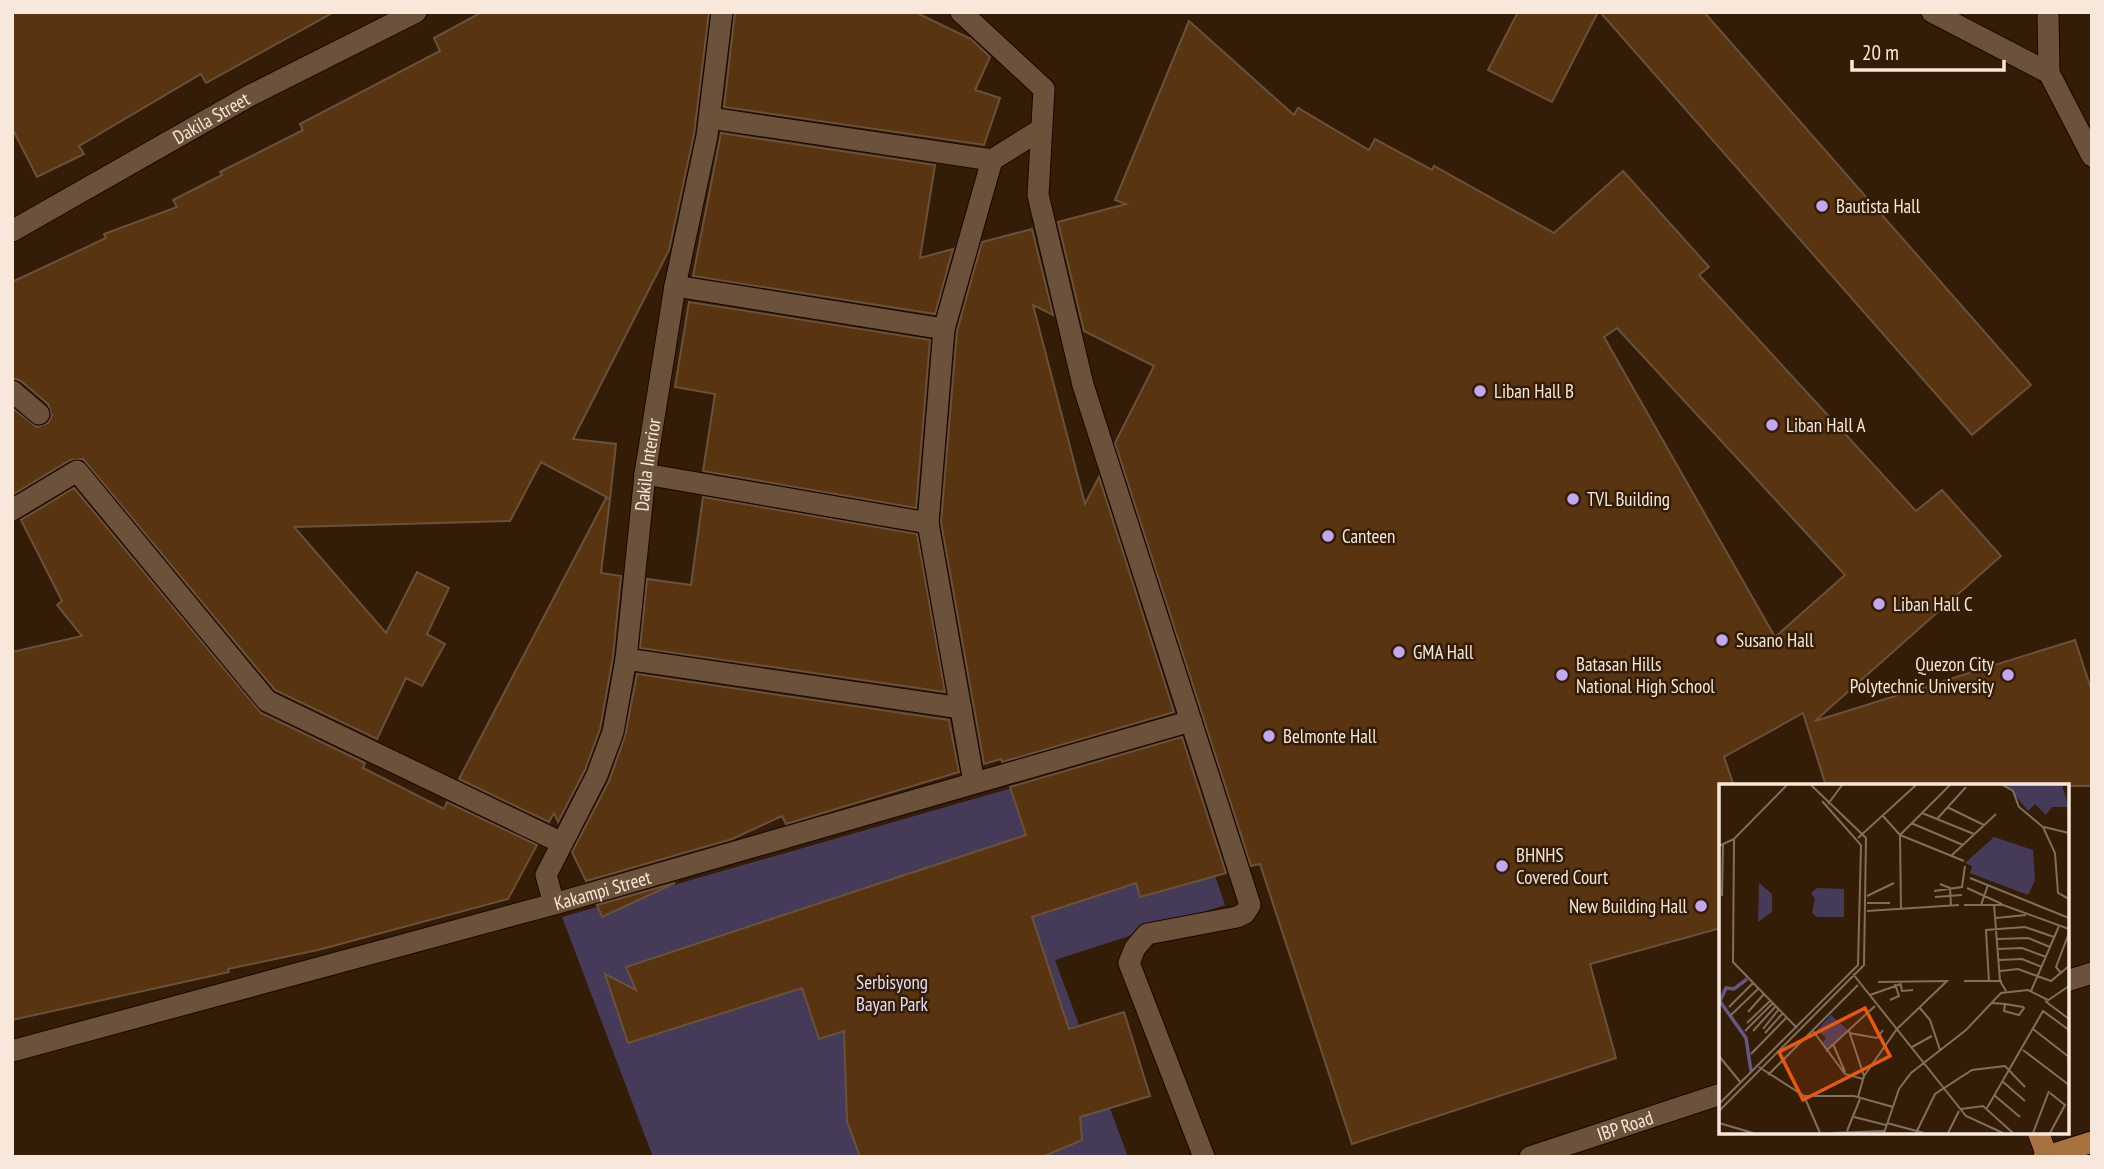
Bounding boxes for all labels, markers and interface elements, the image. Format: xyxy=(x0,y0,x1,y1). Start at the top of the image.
scale bar xyxy=(1852,28,2004,72)
text: 20 m xyxy=(1862,39,1899,66)
street label: Dakila Street xyxy=(168,86,254,149)
place label: Bautista Hall xyxy=(1836,194,1921,218)
marker: Bautista Hall xyxy=(1814,198,1830,214)
place label: Liban Hall B xyxy=(1494,379,1574,403)
marker: Liban Hall B xyxy=(1472,383,1488,399)
place label: Liban Hall A xyxy=(1786,413,1865,437)
street label: Dakila Interior xyxy=(629,416,666,512)
marker: Liban Hall A xyxy=(1764,417,1780,433)
place label: TVL Building xyxy=(1587,487,1670,511)
marker: TVL Building xyxy=(1565,491,1581,507)
place label: Canteen xyxy=(1342,524,1395,548)
marker: Canteen xyxy=(1320,528,1336,544)
place label: Liban Hall C xyxy=(1893,592,1973,616)
marker: Liban Hall C xyxy=(1871,596,1887,612)
place label: Susano Hall xyxy=(1736,628,1814,652)
marker: Susano Hall xyxy=(1714,632,1730,648)
place label: GMA Hall xyxy=(1413,640,1474,664)
marker: GMA Hall xyxy=(1391,644,1407,660)
place label: Batasan Hills National High School xyxy=(1576,652,1715,698)
place label: Quezon City Polytechnic University xyxy=(1850,652,1995,698)
marker: Batasan Hills National High School xyxy=(1554,667,1570,683)
marker: Quezon City Polytechnic University xyxy=(2000,667,2016,683)
place label: Belmonte Hall xyxy=(1283,724,1377,748)
marker: Belmonte Hall xyxy=(1261,728,1277,744)
inset map xyxy=(1719,784,2069,1134)
place label: BHNHS Covered Court xyxy=(1516,843,1609,889)
marker: BHNHS Covered Court xyxy=(1494,858,1510,874)
street label: Kakampi Street xyxy=(551,865,654,915)
place label: New Building Hall xyxy=(1569,894,1688,918)
marker: New Building Hall xyxy=(1693,898,1709,914)
park label: Serbisyong Bayan Park xyxy=(856,970,929,1016)
street label: IBP Road xyxy=(1594,1105,1656,1146)

